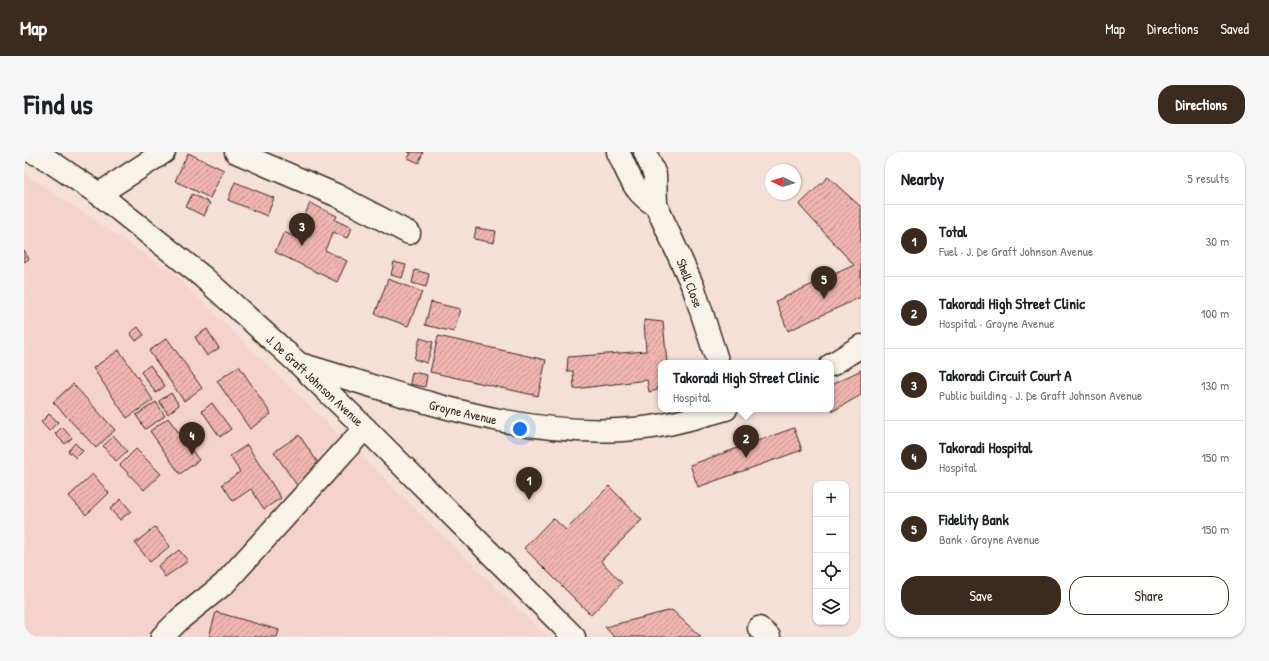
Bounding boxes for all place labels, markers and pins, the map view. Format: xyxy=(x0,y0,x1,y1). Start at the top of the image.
pin: 3 xyxy=(289,213,315,246)
pin: 5 xyxy=(811,266,837,299)
pin: 4 xyxy=(179,422,205,455)
pin: 2 xyxy=(733,425,759,458)
pin: 1 xyxy=(516,467,542,500)

